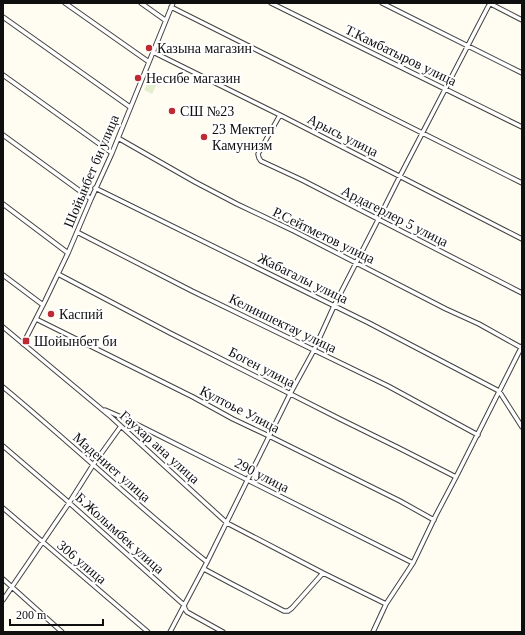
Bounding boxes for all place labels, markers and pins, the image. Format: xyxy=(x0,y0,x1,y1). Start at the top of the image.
place label: Казына магазин xyxy=(157,41,252,56)
marker: Казына магазин xyxy=(144,43,154,53)
place label: Несибе магазин xyxy=(146,71,241,86)
marker: Несибе магазин xyxy=(133,73,143,83)
place label: СШ №23 xyxy=(180,104,234,119)
marker: СШ №23 xyxy=(167,106,177,116)
place label: 23 Мектеп Камунизм xyxy=(212,122,275,153)
marker: 23 Мектеп Камунизм xyxy=(199,132,209,142)
place label: Каспий xyxy=(59,307,104,322)
marker: Каспий xyxy=(46,309,56,319)
place label: Шойынбет би xyxy=(34,334,117,349)
marker: Шойынбет би xyxy=(21,336,31,346)

